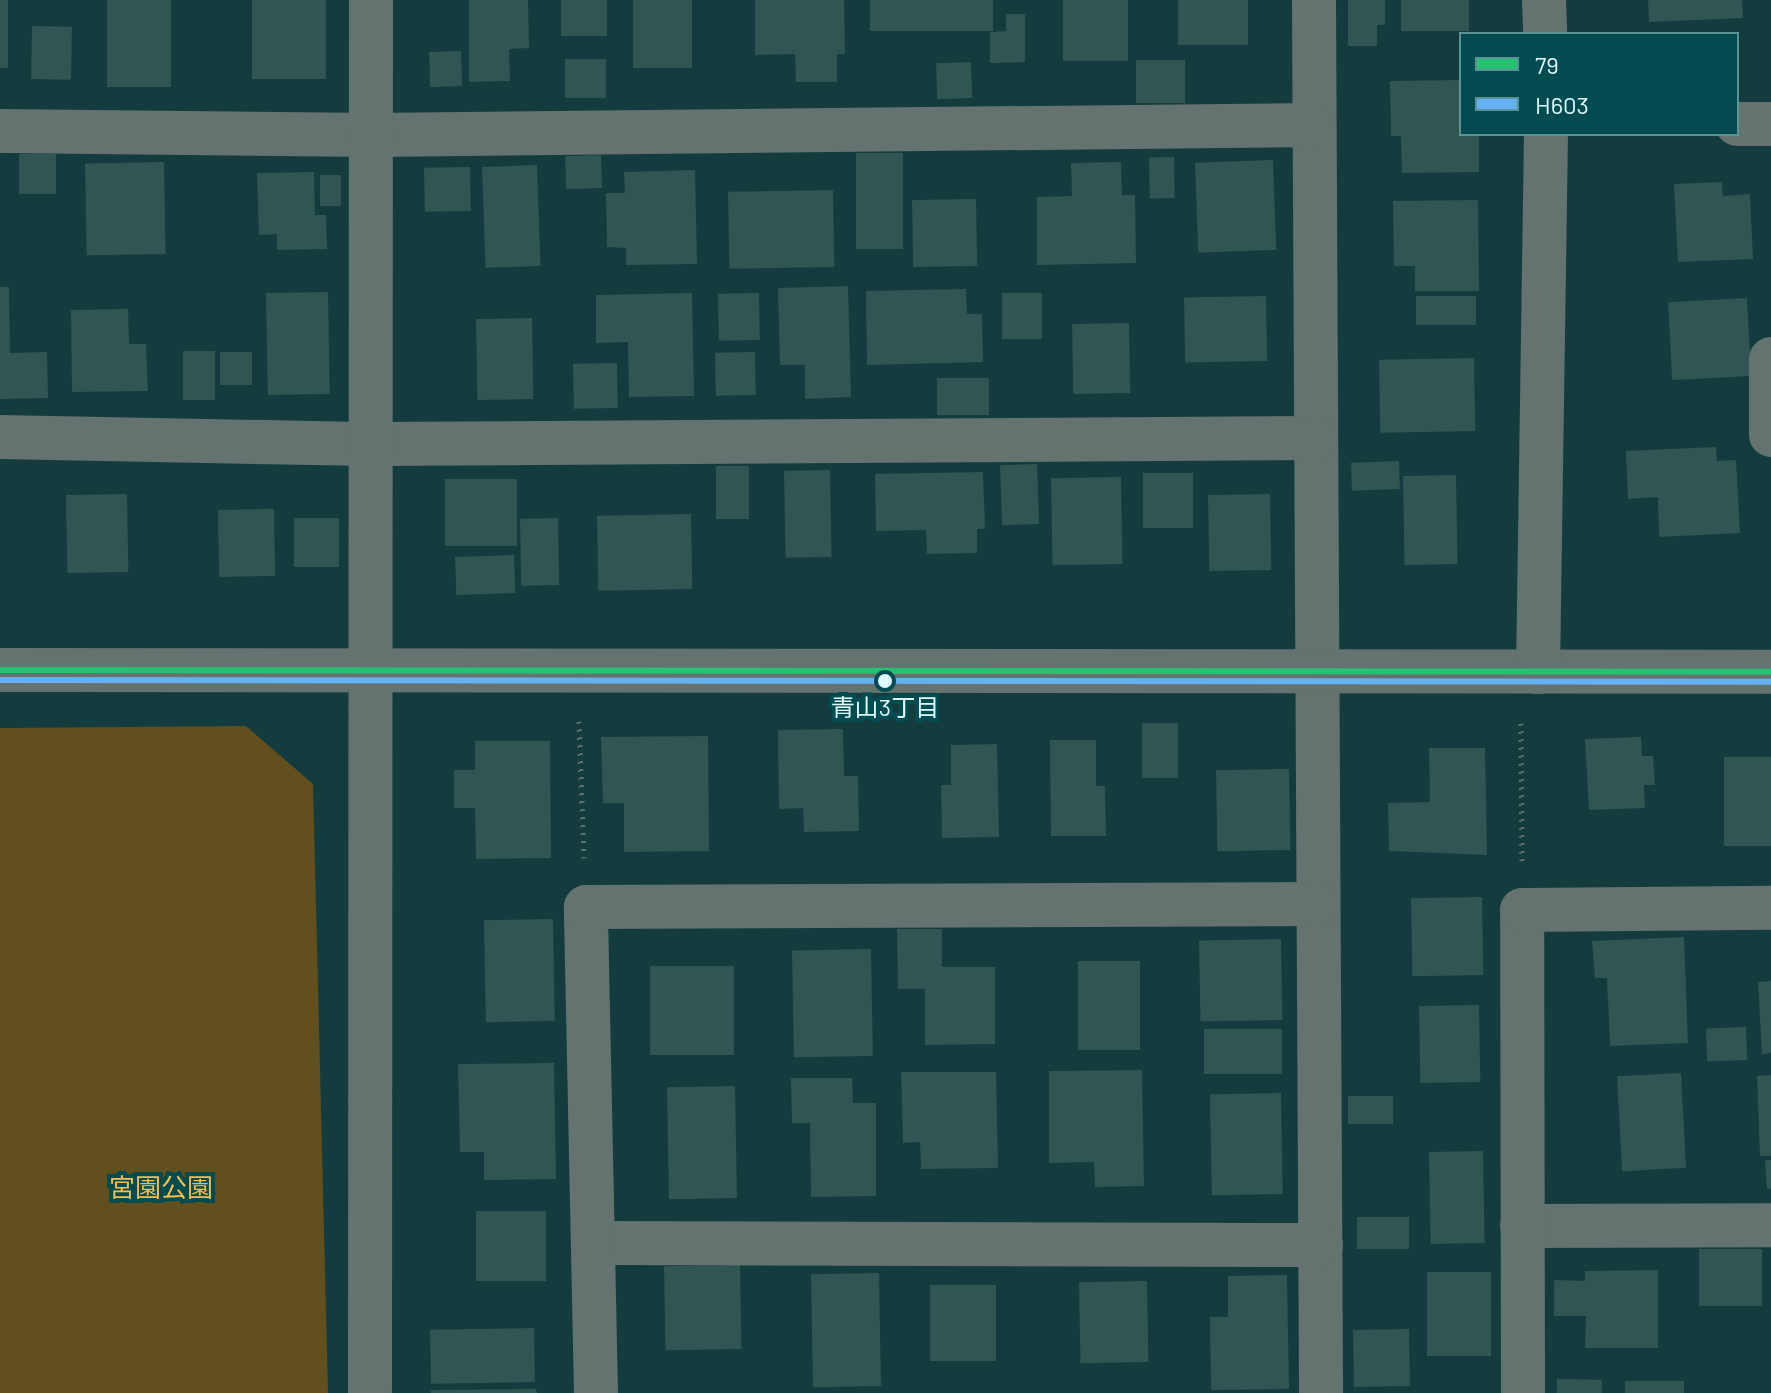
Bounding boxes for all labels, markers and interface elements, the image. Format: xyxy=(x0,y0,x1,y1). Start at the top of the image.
legend xyxy=(1459,32,1739,136)
text: 79 xyxy=(1535,50,1559,79)
text: H603 xyxy=(1535,90,1589,119)
marker: 青山3丁目 xyxy=(877,673,893,689)
place label: 青山3丁目 xyxy=(831,693,939,721)
park label: 宮園公園 xyxy=(109,1171,213,1203)

